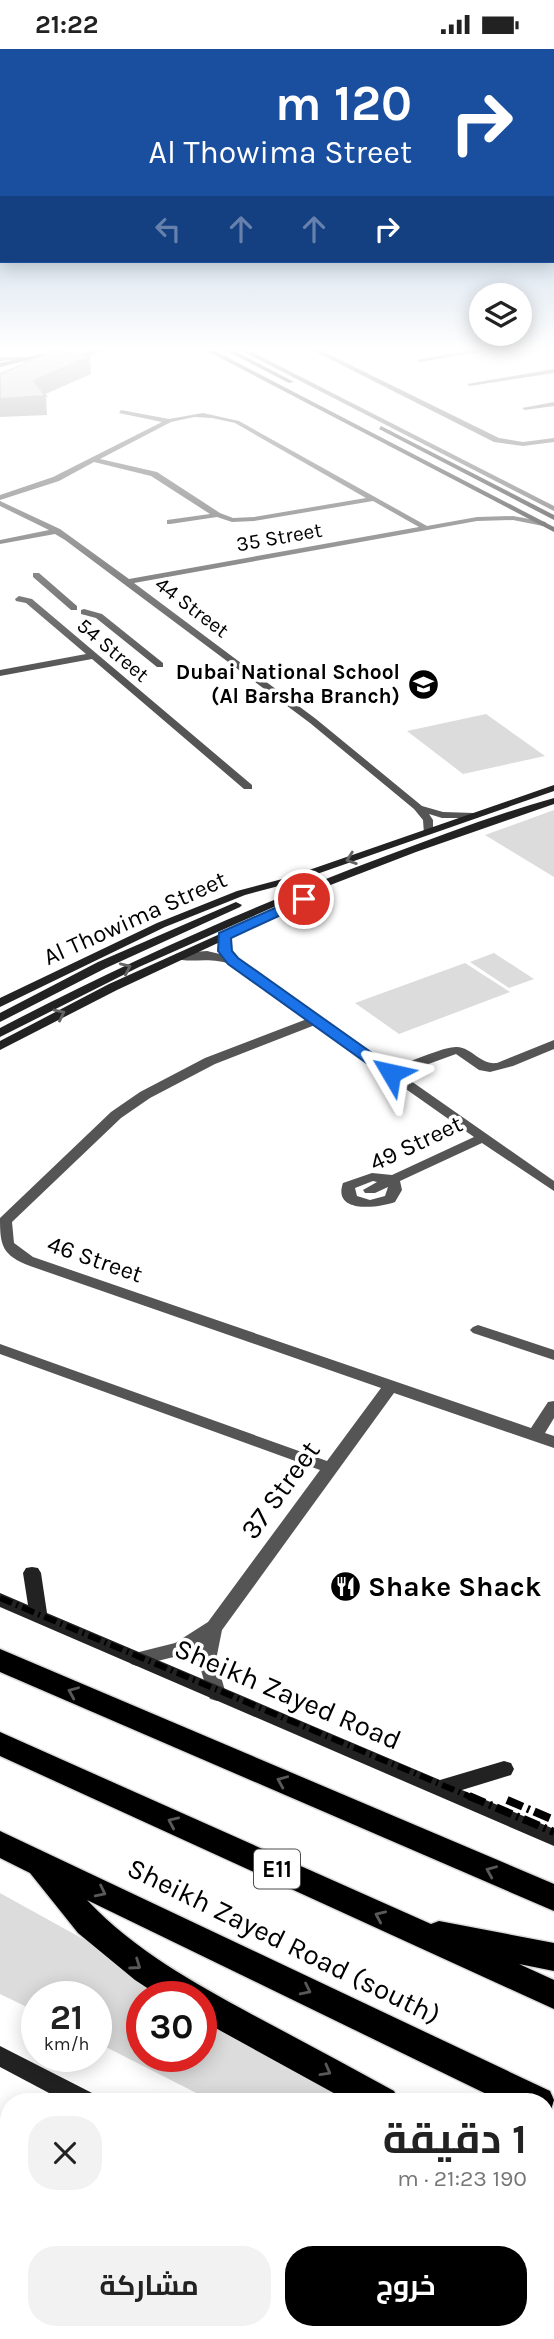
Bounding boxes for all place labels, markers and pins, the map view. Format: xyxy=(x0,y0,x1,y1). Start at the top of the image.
place label: Dubai National School (Al Barsha Branch) xyxy=(176,660,400,708)
school or university icon: Dubai National School (Al Barsha Branch) xyxy=(406,667,440,701)
pin xyxy=(274,869,334,929)
restaurant icon: Shake Shack xyxy=(328,1569,362,1603)
place label: Shake Shack xyxy=(368,1570,542,1603)

